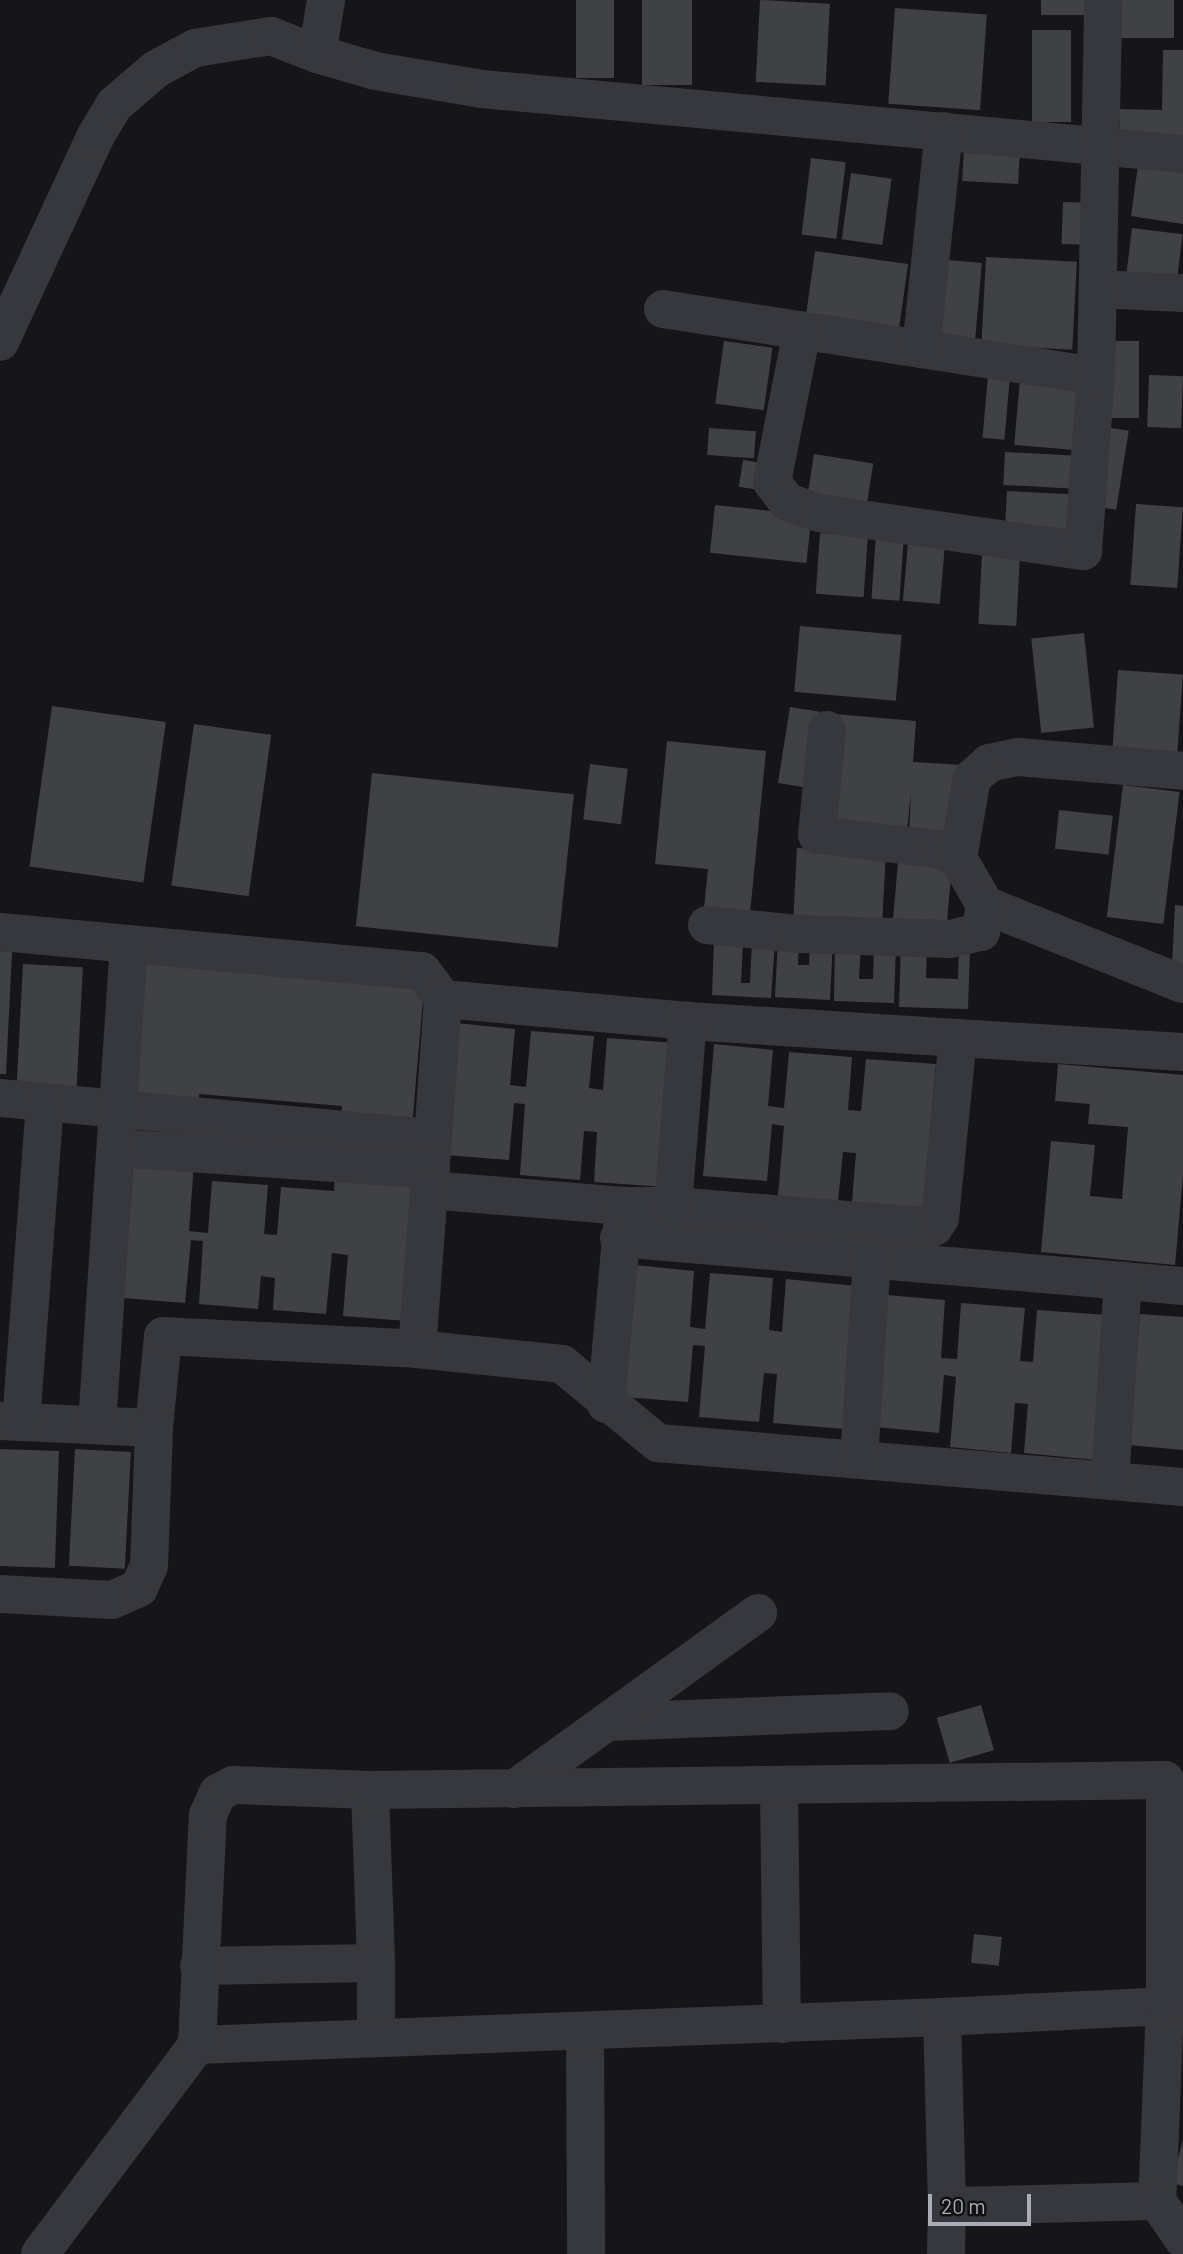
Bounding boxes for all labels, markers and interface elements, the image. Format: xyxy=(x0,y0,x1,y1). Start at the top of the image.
scale bar xyxy=(931,2180,1034,2224)
text: 20 m xyxy=(941,2193,986,2218)

